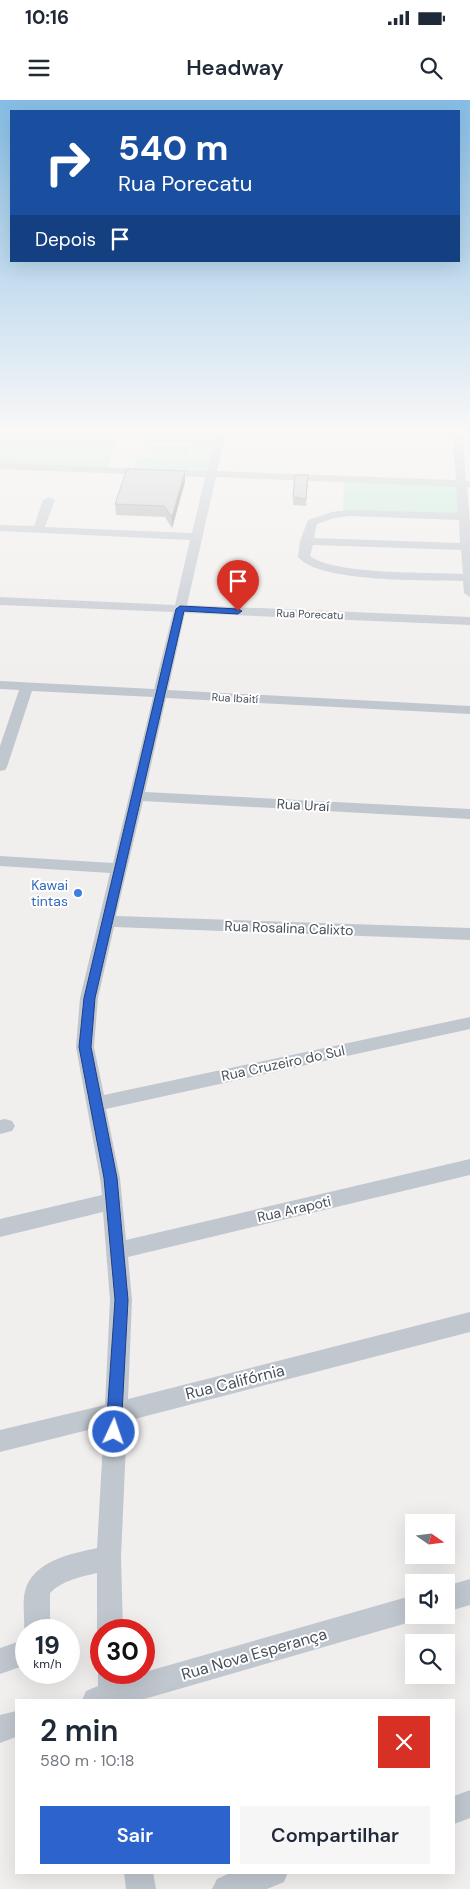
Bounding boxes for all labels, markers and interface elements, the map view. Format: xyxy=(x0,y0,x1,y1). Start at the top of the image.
text: 10:16 xyxy=(25,5,69,30)
text: Headway xyxy=(186,53,284,82)
icon: menu xyxy=(25,54,53,82)
icon: search xyxy=(417,54,445,82)
text: 540 m xyxy=(118,125,228,171)
icon: right xyxy=(35,130,100,195)
text: Rua Porecatu xyxy=(118,169,252,198)
icon: arrive xyxy=(106,225,134,253)
text: Depois xyxy=(35,227,96,252)
pin xyxy=(217,560,259,611)
icon: arrive xyxy=(224,567,252,595)
street label: Rua Porecatu xyxy=(276,606,344,622)
street label: Rua Ibaití xyxy=(211,690,259,706)
street label: Rua Uraí xyxy=(276,795,331,815)
place label: Kawai tintas xyxy=(31,876,68,910)
marker: Kawai tintas xyxy=(72,887,84,899)
street label: Rua Rosalina Calixto xyxy=(224,917,354,939)
street label: Rua Cruzeiro do Sul xyxy=(220,1041,346,1085)
street label: Rua Arapoti xyxy=(255,1192,333,1226)
street label: Rua Califórnia xyxy=(183,1360,287,1404)
position arrow xyxy=(87,1405,139,1457)
north arrow xyxy=(405,1514,455,1564)
map controls xyxy=(405,1514,455,1684)
button: sound xyxy=(405,1574,455,1624)
speed limit sign: 30 xyxy=(90,1619,155,1684)
street label: Rua Nova Esperança xyxy=(179,1623,329,1685)
text: 19 xyxy=(35,1629,60,1662)
button: search xyxy=(405,1634,455,1684)
text: km/h xyxy=(33,1656,62,1672)
text: 2 min xyxy=(40,1711,118,1750)
button: close xyxy=(378,1716,430,1768)
text: 580 m · 10:18 xyxy=(40,1750,135,1771)
button: Sair xyxy=(40,1806,230,1864)
button: Compartilhar xyxy=(240,1806,430,1864)

